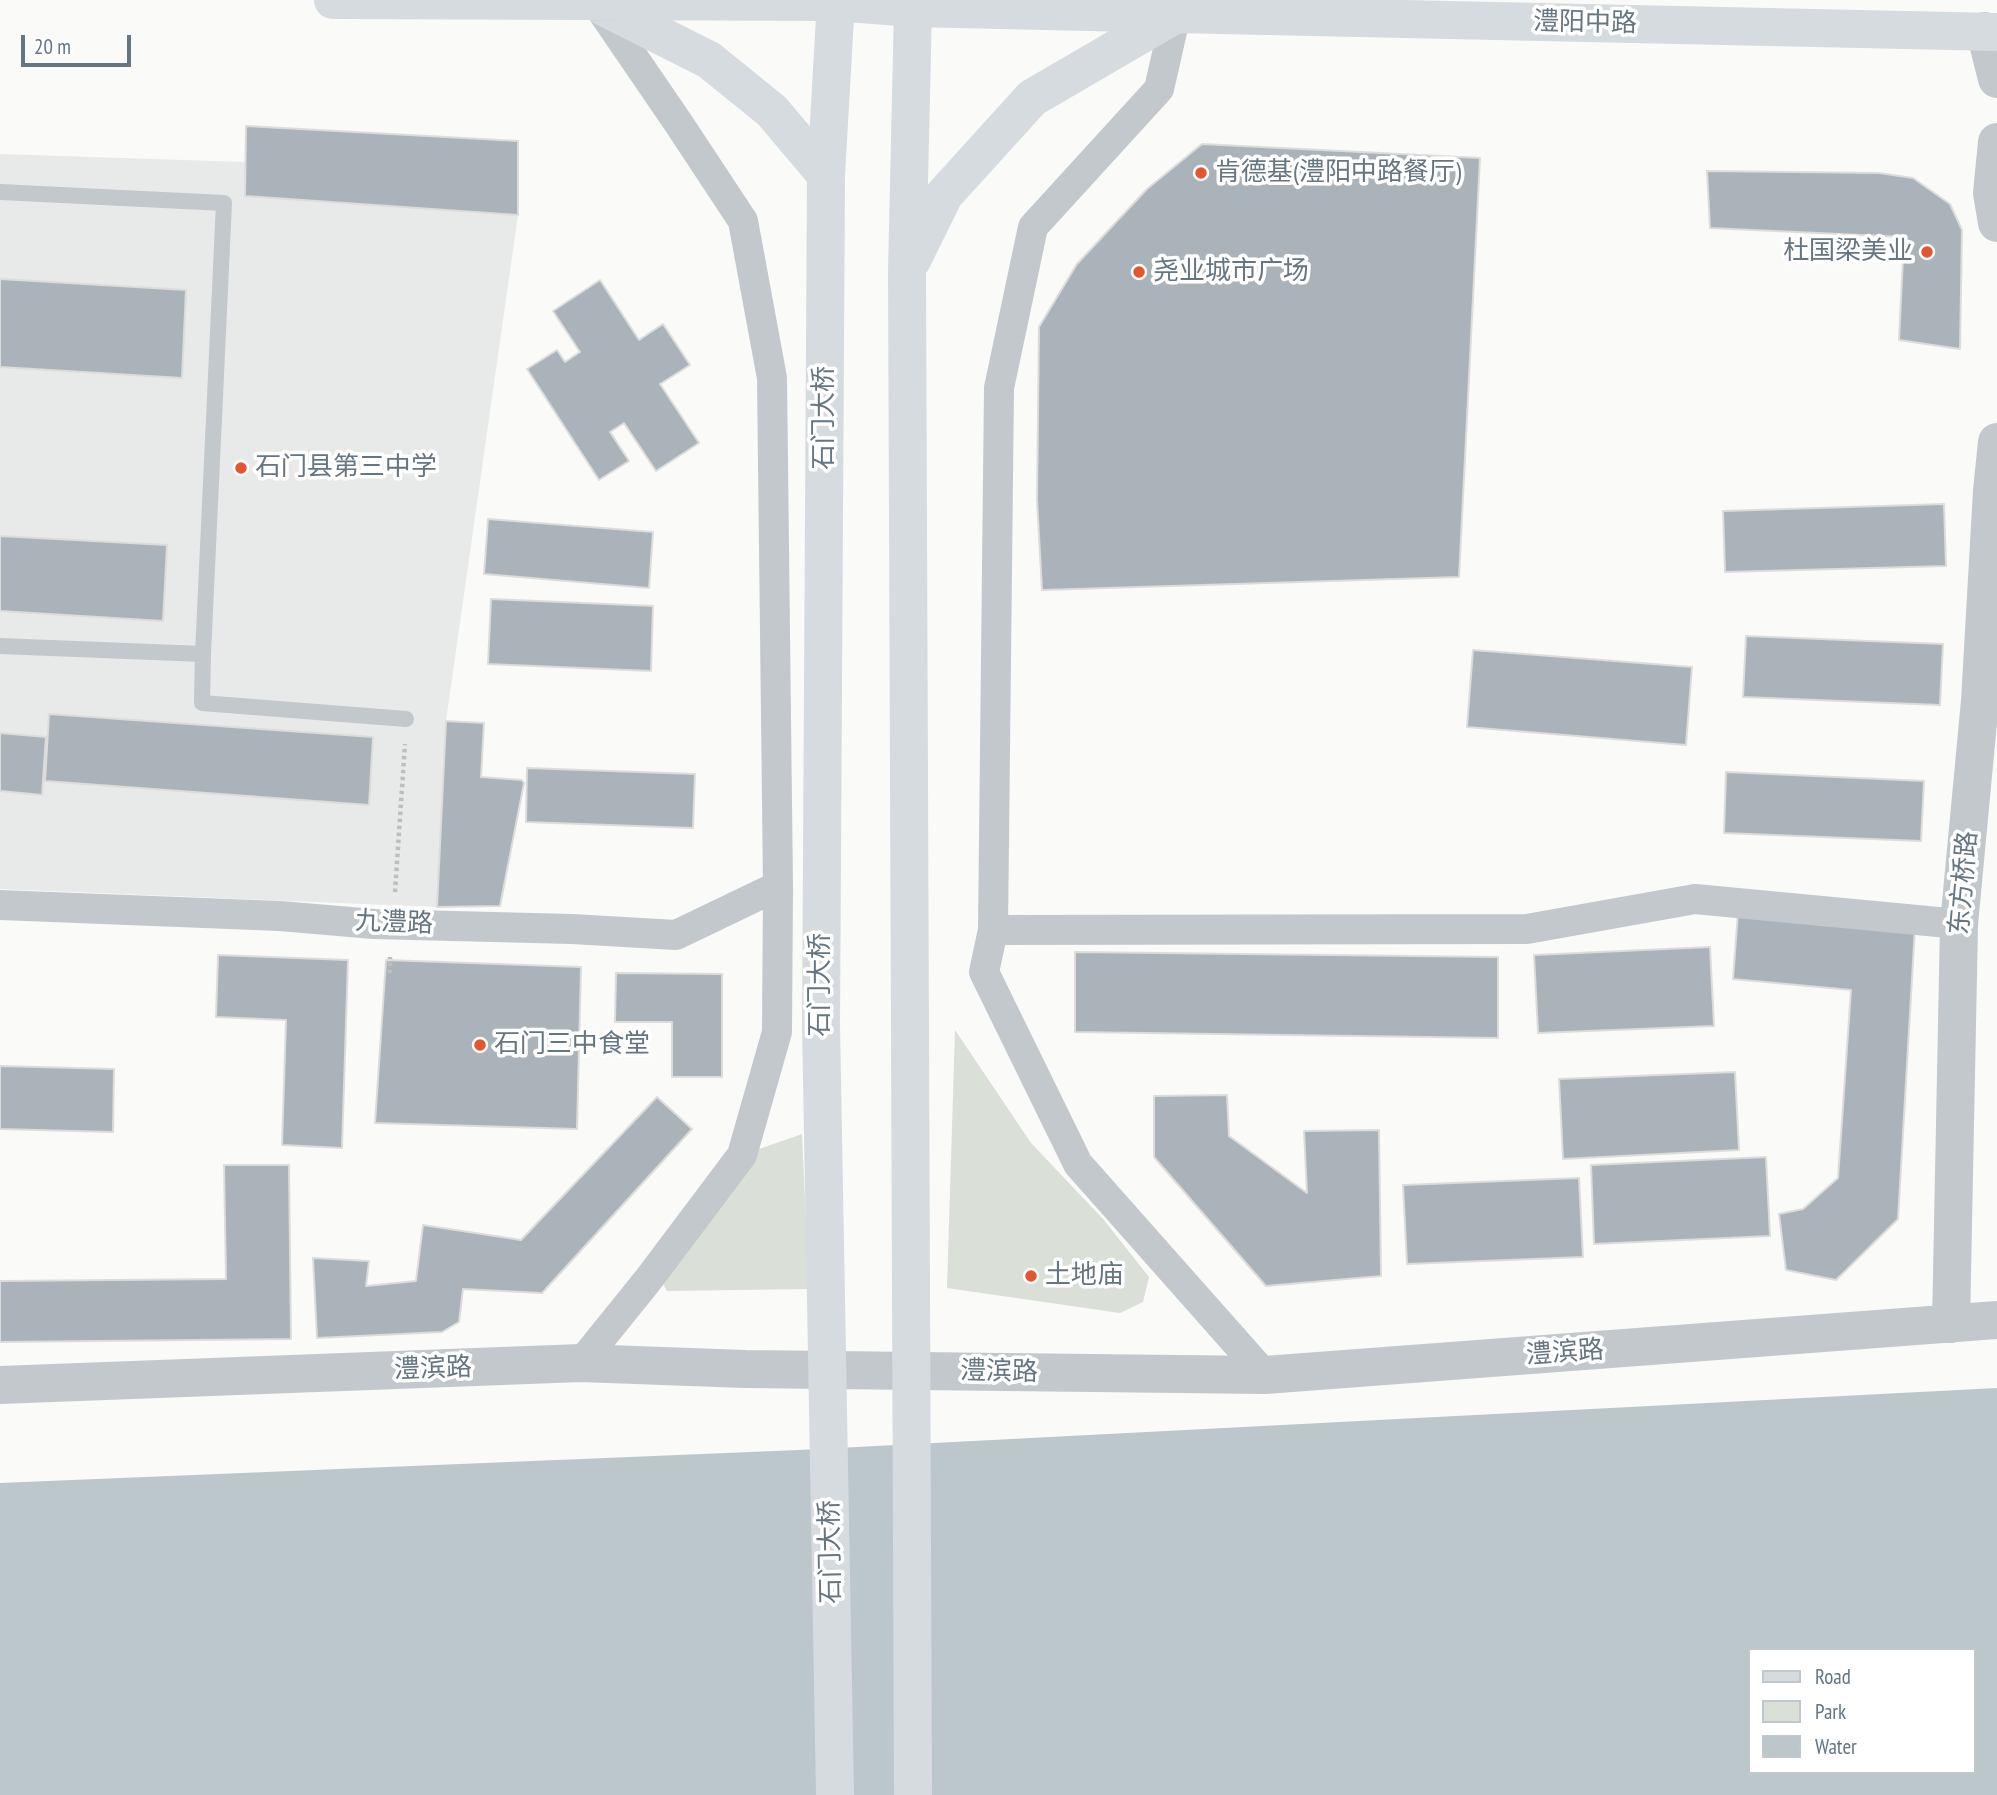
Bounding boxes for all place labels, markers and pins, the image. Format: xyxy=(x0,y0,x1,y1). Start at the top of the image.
place label: 肯德基(澧阳中路餐厅) xyxy=(1215,157,1461,189)
marker: 肯德基(澧阳中路餐厅) xyxy=(1193,165,1209,181)
place label: 杜国梁美业 xyxy=(1783,236,1913,268)
marker: 杜国梁美业 xyxy=(1919,244,1935,260)
place label: 尧业城市广场 xyxy=(1153,256,1309,288)
marker: 尧业城市广场 xyxy=(1131,264,1147,280)
place label: 石门县第三中学 xyxy=(255,452,437,484)
marker: 石门县第三中学 xyxy=(233,460,249,476)
place label: 石门三中食堂 xyxy=(494,1029,650,1061)
marker: 石门三中食堂 xyxy=(472,1037,488,1053)
place label: 土地庙 xyxy=(1045,1260,1123,1292)
marker: 土地庙 xyxy=(1023,1268,1039,1284)

